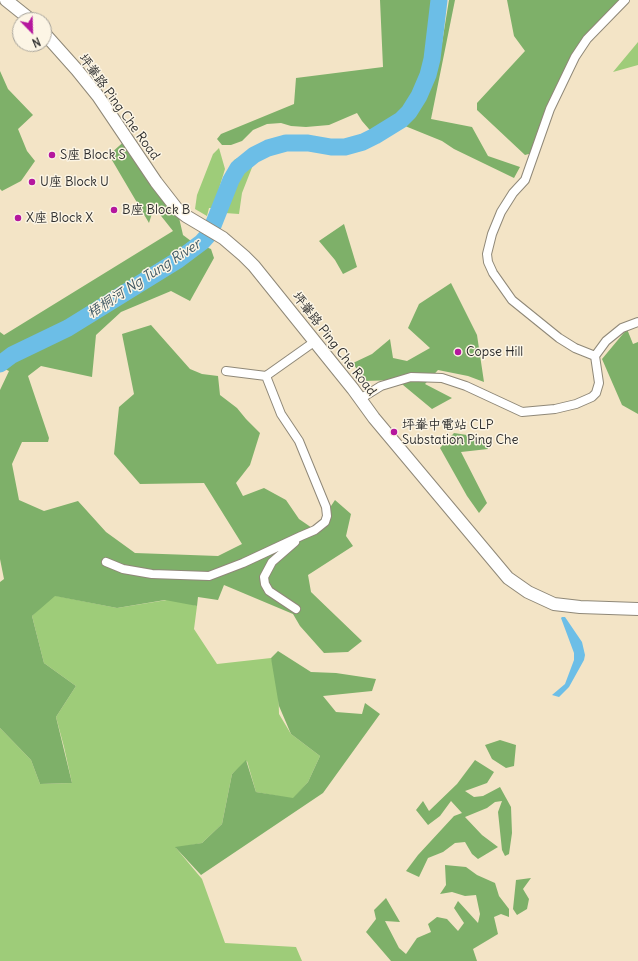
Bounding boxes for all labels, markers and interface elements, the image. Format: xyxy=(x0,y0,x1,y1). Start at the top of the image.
north arrow xyxy=(12,12,52,52)
text: N xyxy=(30,34,43,50)
street label: 坪輋路 Ping Che Road xyxy=(75,51,163,163)
place label: S座 Block S xyxy=(60,147,126,163)
marker: S座 Block S xyxy=(47,150,57,160)
place label: U座 Block U xyxy=(40,174,109,190)
marker: U座 Block U xyxy=(27,177,37,187)
place label: B座 Block B xyxy=(122,202,190,218)
marker: B座 Block B xyxy=(109,205,119,215)
place label: X座 Block X xyxy=(26,210,93,226)
marker: X座 Block X xyxy=(13,213,23,223)
water label: 梧桐河 Ng Tung River xyxy=(84,236,204,322)
street label: 坪輋路 Ping Che Road xyxy=(289,289,379,399)
place label: Copse Hill xyxy=(466,344,523,360)
marker: Copse Hill xyxy=(453,347,463,357)
place label: 坪輋中電站 CLP Substation Ping Che xyxy=(402,417,519,448)
marker: 坪輋中電站 CLP Substation Ping Che xyxy=(389,427,399,437)

